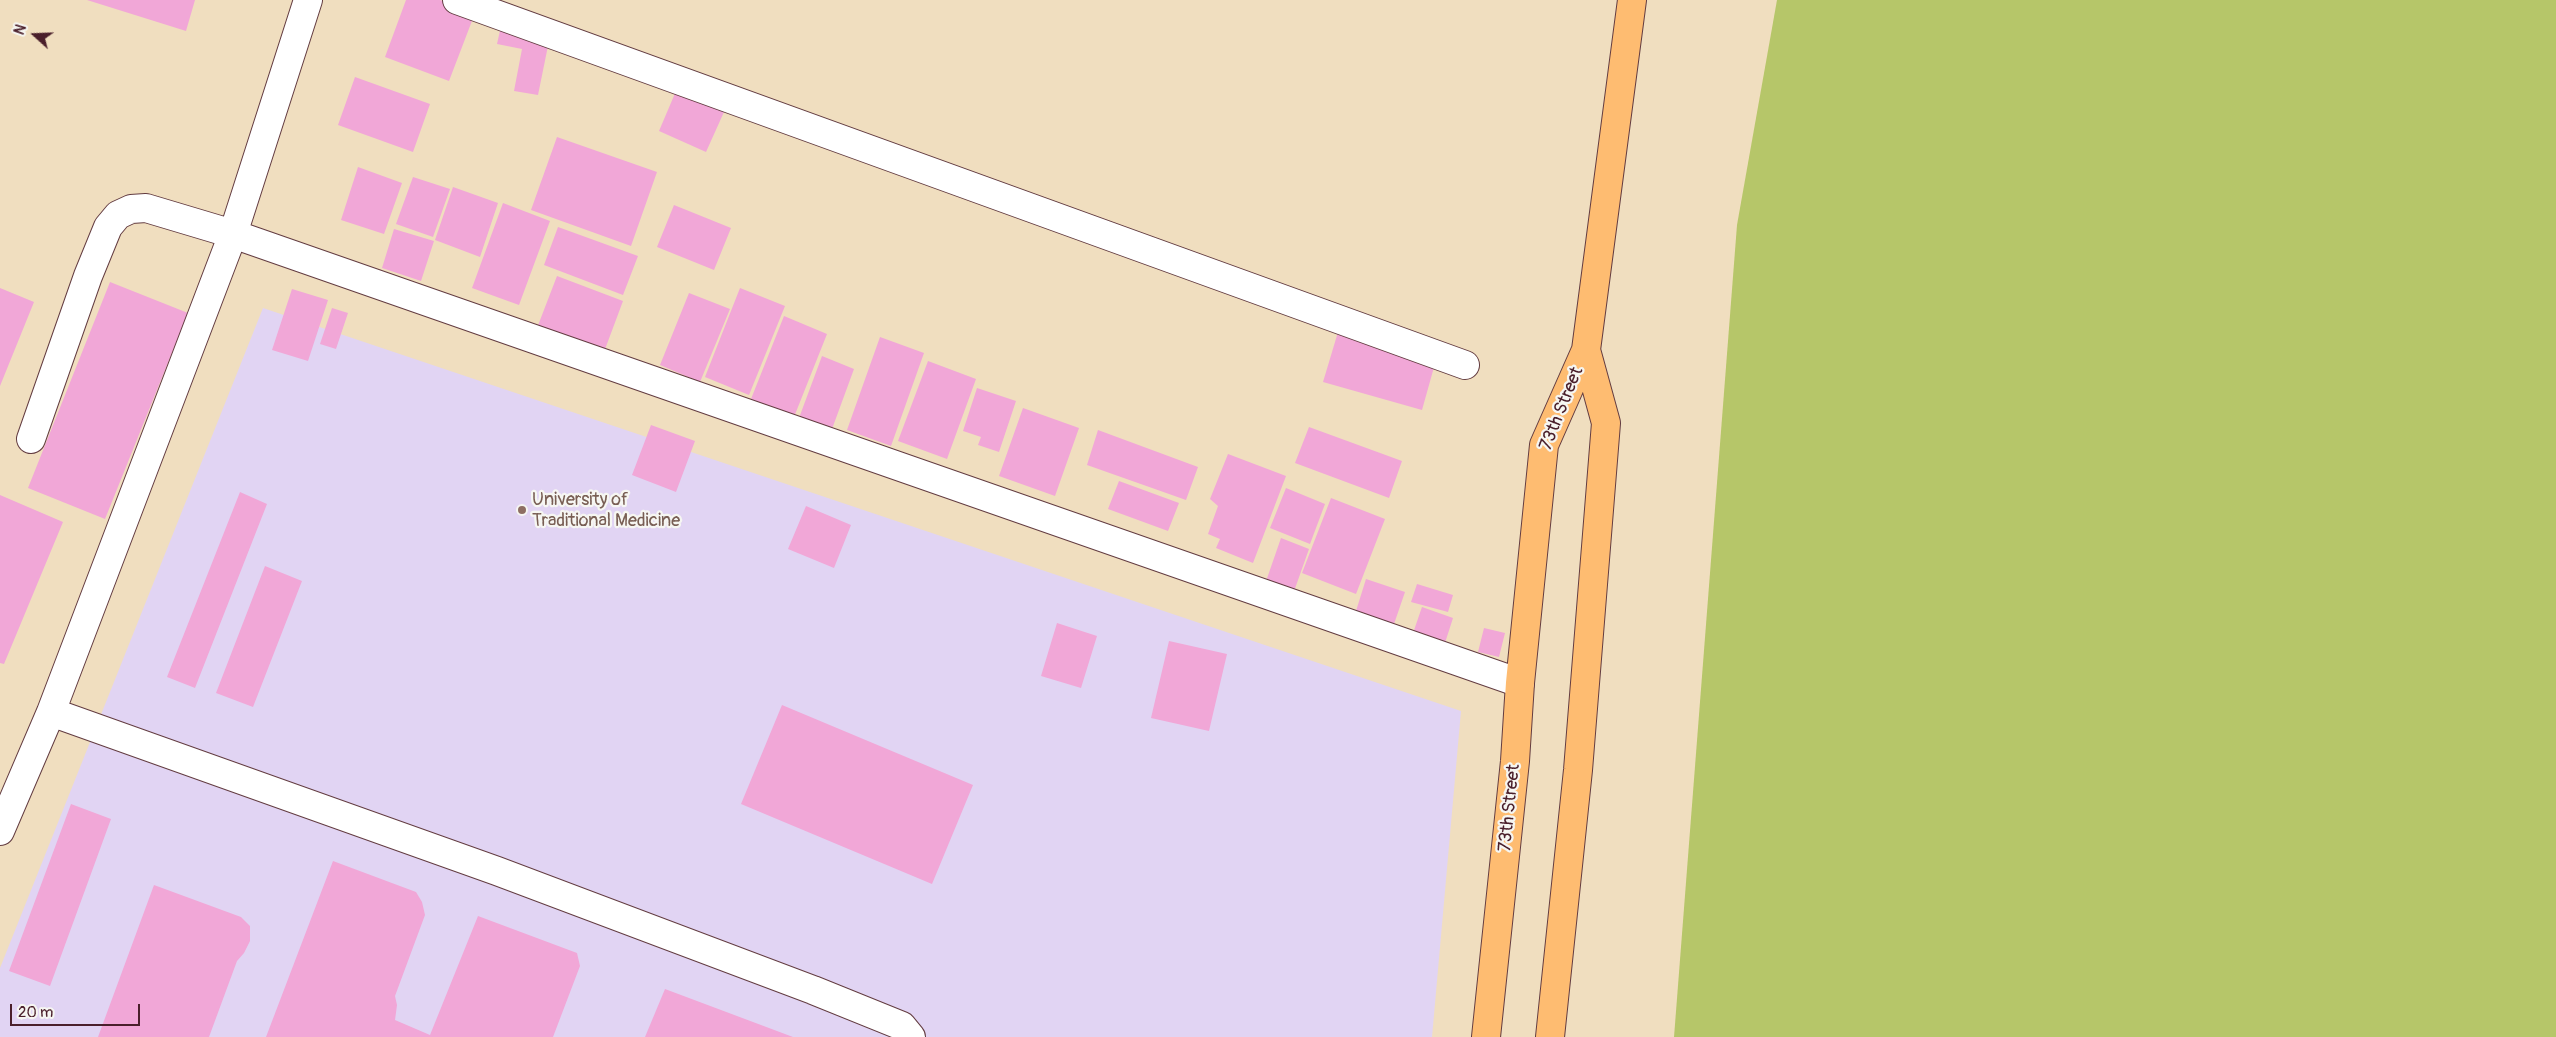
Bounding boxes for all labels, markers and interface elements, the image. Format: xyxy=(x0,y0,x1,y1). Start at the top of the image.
north arrow xyxy=(10,10,60,60)
text: N xyxy=(11,22,30,37)
street label: 73th Street xyxy=(1536,364,1588,454)
place label: University of Traditional Medicine xyxy=(532,489,680,532)
marker: University of Traditional Medicine xyxy=(516,504,528,516)
street label: 73th Street xyxy=(1495,763,1525,853)
scale bar xyxy=(12,994,142,1026)
text: 20 m xyxy=(18,1003,53,1022)

